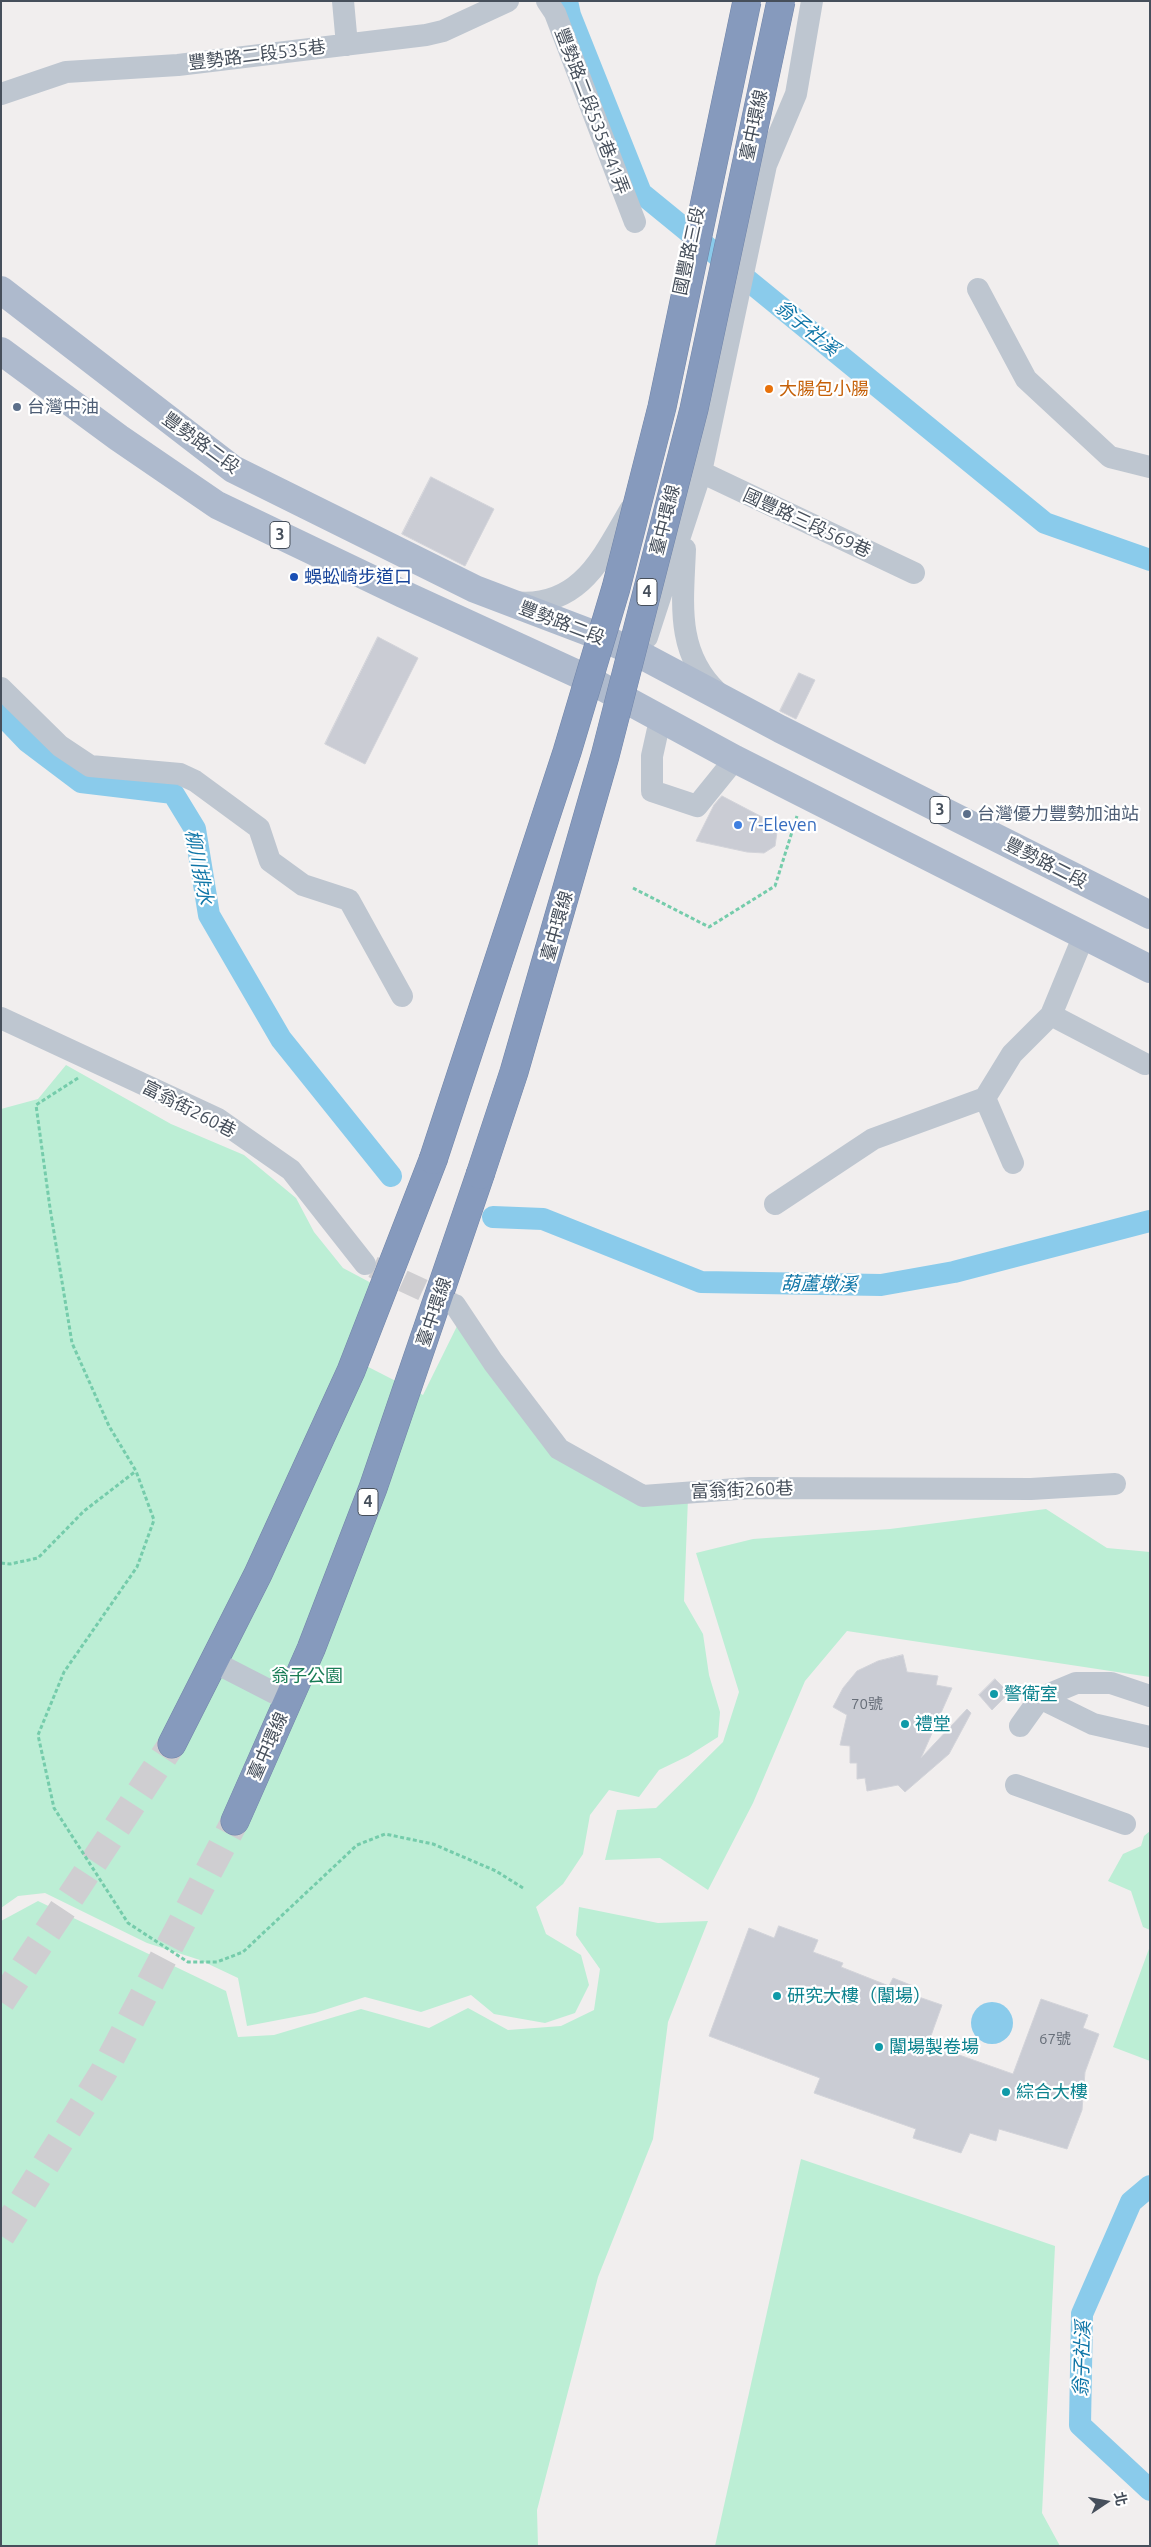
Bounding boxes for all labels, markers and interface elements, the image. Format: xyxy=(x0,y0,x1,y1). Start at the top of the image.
street label: 豐勢路二段535巷41弄 xyxy=(550,25,634,197)
street label: 豐勢路二段535巷 xyxy=(187,36,327,74)
street label: 臺中環線 xyxy=(736,88,772,162)
street label: 國豐路三段 xyxy=(669,205,709,297)
water label: 翁子社溪 xyxy=(770,295,844,361)
place label: 大腸包小腸 xyxy=(779,378,869,400)
marker: 大腸包小腸 xyxy=(763,383,775,395)
place label: 台灣中油 xyxy=(27,396,99,418)
marker: 台灣中油 xyxy=(11,401,23,413)
street label: 豐勢路二段 xyxy=(158,408,244,478)
street label: 臺中環線 xyxy=(646,482,684,558)
street label: 國豐路三段569巷 xyxy=(740,484,874,562)
road number: 3 xyxy=(270,522,290,548)
place label: 蜈蚣崎步道口 xyxy=(304,566,412,588)
marker: 蜈蚣崎步道口 xyxy=(288,571,300,583)
road number: 4 xyxy=(637,578,657,606)
street label: 豐勢路二段 xyxy=(516,597,608,649)
road number: 3 xyxy=(930,796,950,824)
place label: 台灣優力豐勢加油站 xyxy=(977,803,1139,825)
marker: 台灣優力豐勢加油站 xyxy=(961,808,973,820)
place label: 7-Eleven xyxy=(748,814,817,836)
marker: 7-Eleven xyxy=(732,819,744,831)
water label: 柳川排水 xyxy=(181,828,217,906)
street label: 豐勢路二段 xyxy=(1001,833,1091,893)
street label: 臺中環線 xyxy=(537,888,577,964)
street label: 富翁街260巷 xyxy=(138,1076,240,1142)
water label: 葫蘆墩溪 xyxy=(781,1272,857,1296)
street label: 臺中環線 xyxy=(412,1274,456,1350)
street label: 富翁街260巷 xyxy=(690,1477,794,1503)
road number: 4 xyxy=(358,1488,378,1515)
park label: 翁子公園 xyxy=(271,1665,343,1687)
place label: 警衛室 xyxy=(1004,1683,1058,1705)
marker: 警衛室 xyxy=(988,1688,1000,1700)
house number: 70號 xyxy=(851,1695,883,1713)
street label: 臺中環線 xyxy=(243,1709,293,1783)
place label: 禮堂 xyxy=(915,1713,951,1735)
marker: 禮堂 xyxy=(899,1718,911,1730)
place label: 研究大樓（闈場） xyxy=(787,1985,931,2007)
marker: 研究大樓（闈場） xyxy=(771,1990,783,2002)
house number: 67號 xyxy=(1039,2030,1071,2048)
place label: 闈場製卷場 xyxy=(889,2036,979,2058)
marker: 闈場製卷場 xyxy=(873,2041,885,2053)
place label: 綜合大樓 xyxy=(1016,2081,1088,2103)
marker: 綜合大樓 xyxy=(1000,2086,1012,2098)
water label: 翁子社溪 xyxy=(1069,2321,1095,2397)
north arrow xyxy=(1081,2477,1131,2527)
text: 北 xyxy=(1111,2490,1130,2507)

